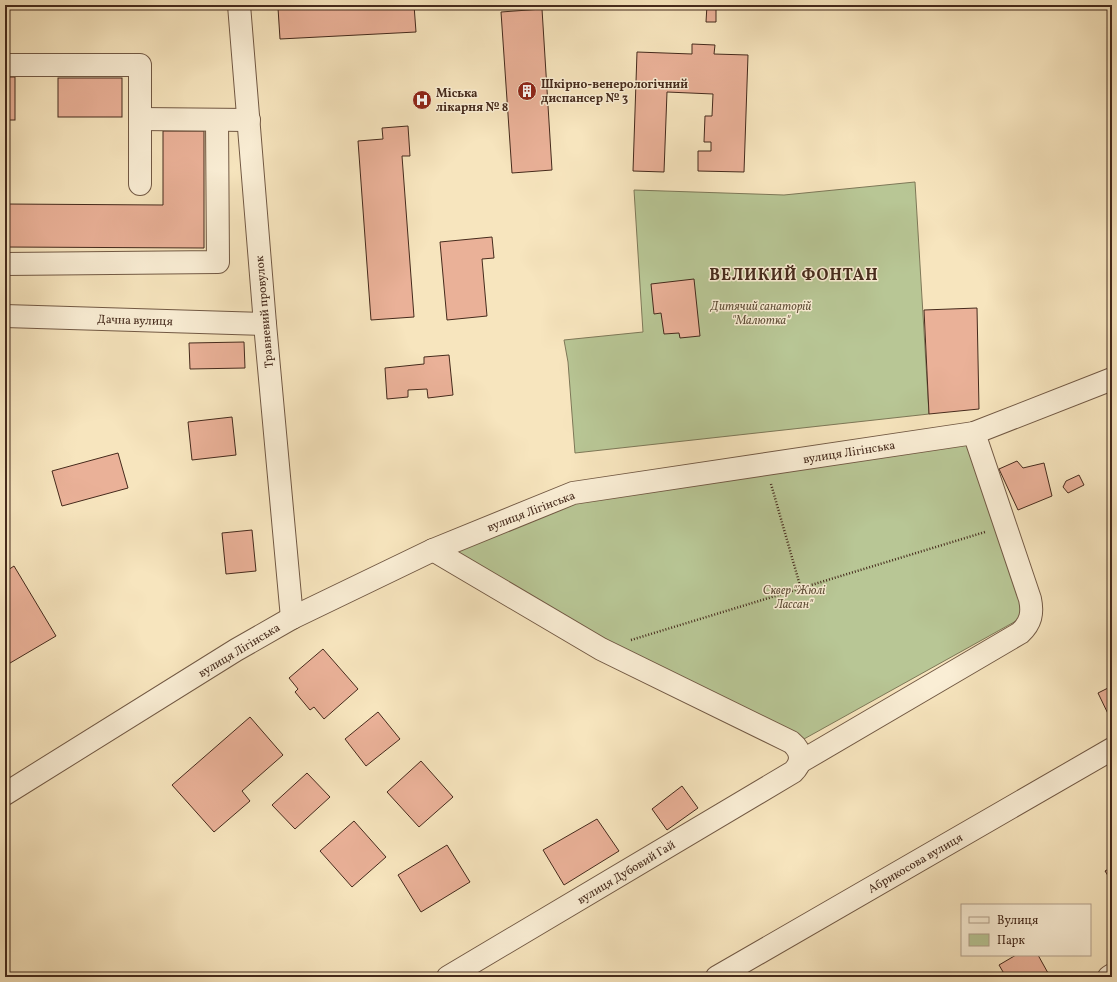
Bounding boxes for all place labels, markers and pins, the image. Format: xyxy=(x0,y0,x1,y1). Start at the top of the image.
place label: Шкірно-венерологічний диспансер № 3 xyxy=(541,77,688,107)
building icon: Шкірно-венерологічний диспансер № 3 xyxy=(516,80,538,102)
place label: Міська лікарня № 8 xyxy=(436,86,508,116)
hospital icon: Міська лікарня № 8 xyxy=(411,89,433,111)

